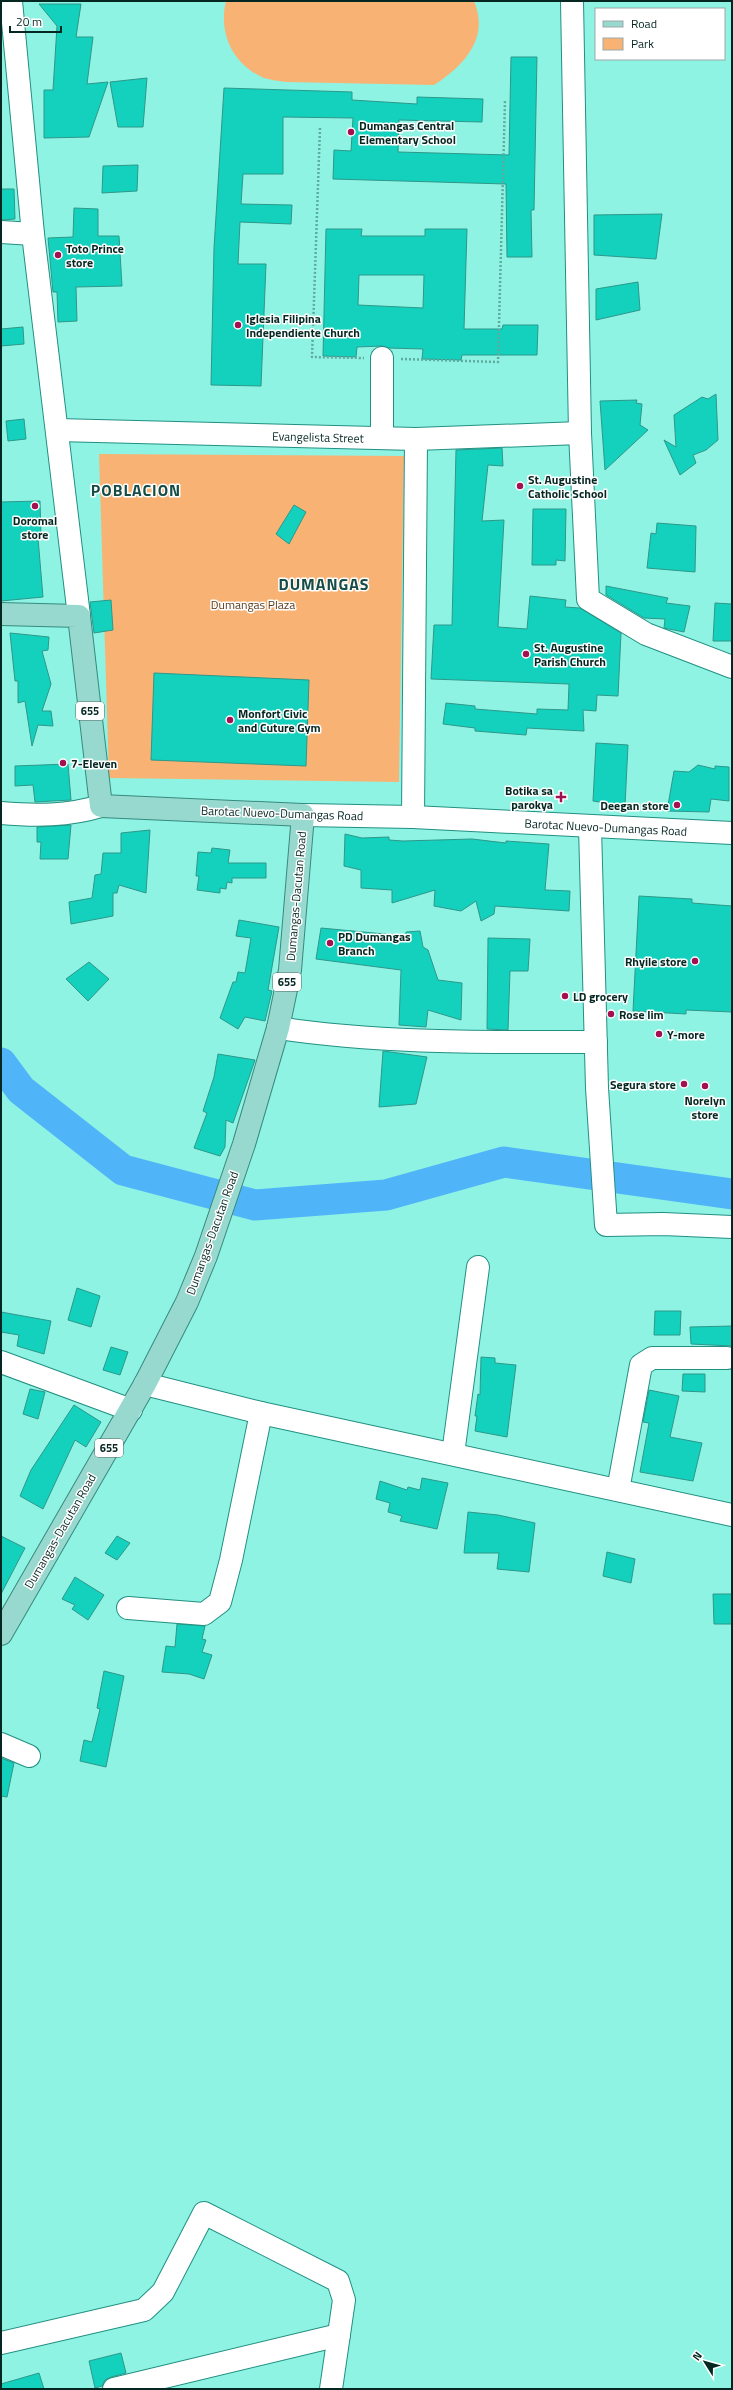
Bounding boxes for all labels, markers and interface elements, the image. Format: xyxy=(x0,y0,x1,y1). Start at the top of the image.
scale bar xyxy=(10,8,61,34)
legend xyxy=(595,8,725,60)
text: 20 m xyxy=(16,12,42,31)
text: Road xyxy=(631,14,657,33)
text: Park xyxy=(631,34,654,53)
place label: Dumangas Central Elementary School xyxy=(359,116,456,149)
marker: Dumangas Central Elementary School xyxy=(346,127,356,137)
place label: Toto Prince store xyxy=(66,239,124,272)
marker: Toto Prince store xyxy=(53,250,63,260)
place label: Iglesia Filipina Independiente Church xyxy=(246,309,360,342)
marker: Iglesia Filipina Independiente Church xyxy=(233,320,243,330)
street label: Evangelista Street xyxy=(272,426,365,447)
place label: St. Augustine Catholic School xyxy=(528,470,607,503)
district label: POBLACION xyxy=(91,478,181,502)
marker: St. Augustine Catholic School xyxy=(515,481,525,491)
marker: Doromal store xyxy=(30,501,40,511)
place label: Doromal store xyxy=(13,511,57,544)
district label: DUMANGAS xyxy=(278,572,370,596)
park label: Dumangas Plaza xyxy=(211,595,295,614)
place label: St. Augustine Parish Church xyxy=(534,638,606,671)
marker: St. Augustine Parish Church xyxy=(521,649,531,659)
road number: 655 xyxy=(76,702,104,720)
place label: Monfort Civic and Cuture Gym xyxy=(238,704,321,737)
marker: Monfort Civic and Cuture Gym xyxy=(225,715,235,725)
place label: 7-Eleven xyxy=(71,754,117,773)
marker: 7-Eleven xyxy=(58,758,68,768)
place label: Botika sa parokya xyxy=(505,781,553,814)
marker: Botika sa parokya xyxy=(556,792,566,802)
place label: Deegan store xyxy=(600,796,669,815)
marker: Deegan store xyxy=(672,800,682,810)
street label: Barotac Nuevo-Dumangas Road xyxy=(200,801,364,825)
street label: Barotac Nuevo-Dumangas Road xyxy=(524,813,687,840)
street label: Dumangas-Dacutan Road xyxy=(281,830,311,962)
place label: PD Dumangas Branch xyxy=(338,927,411,960)
marker: PD Dumangas Branch xyxy=(325,938,335,948)
place label: Rhyile store xyxy=(625,952,687,971)
marker: Rhyile store xyxy=(690,956,700,966)
road number: 655 xyxy=(273,973,301,991)
place label: LD grocery xyxy=(573,987,628,1006)
marker: LD grocery xyxy=(560,991,570,1001)
place label: Rose lim xyxy=(619,1005,664,1024)
marker: Rose lim xyxy=(606,1009,616,1019)
place label: Y-more xyxy=(667,1025,705,1044)
marker: Y-more xyxy=(654,1029,664,1039)
place label: Segura store xyxy=(610,1075,676,1094)
marker: Segura store xyxy=(679,1079,689,1089)
marker: Norelyn store xyxy=(700,1081,710,1091)
place label: Norelyn store xyxy=(684,1091,726,1124)
street label: Dumangas-Dacutan Road xyxy=(181,1169,243,1297)
road number: 655 xyxy=(95,1439,123,1457)
street label: Dumangas-Dacutan Road xyxy=(19,1470,101,1592)
north arrow xyxy=(685,2342,725,2382)
text: N xyxy=(688,2348,706,2364)

